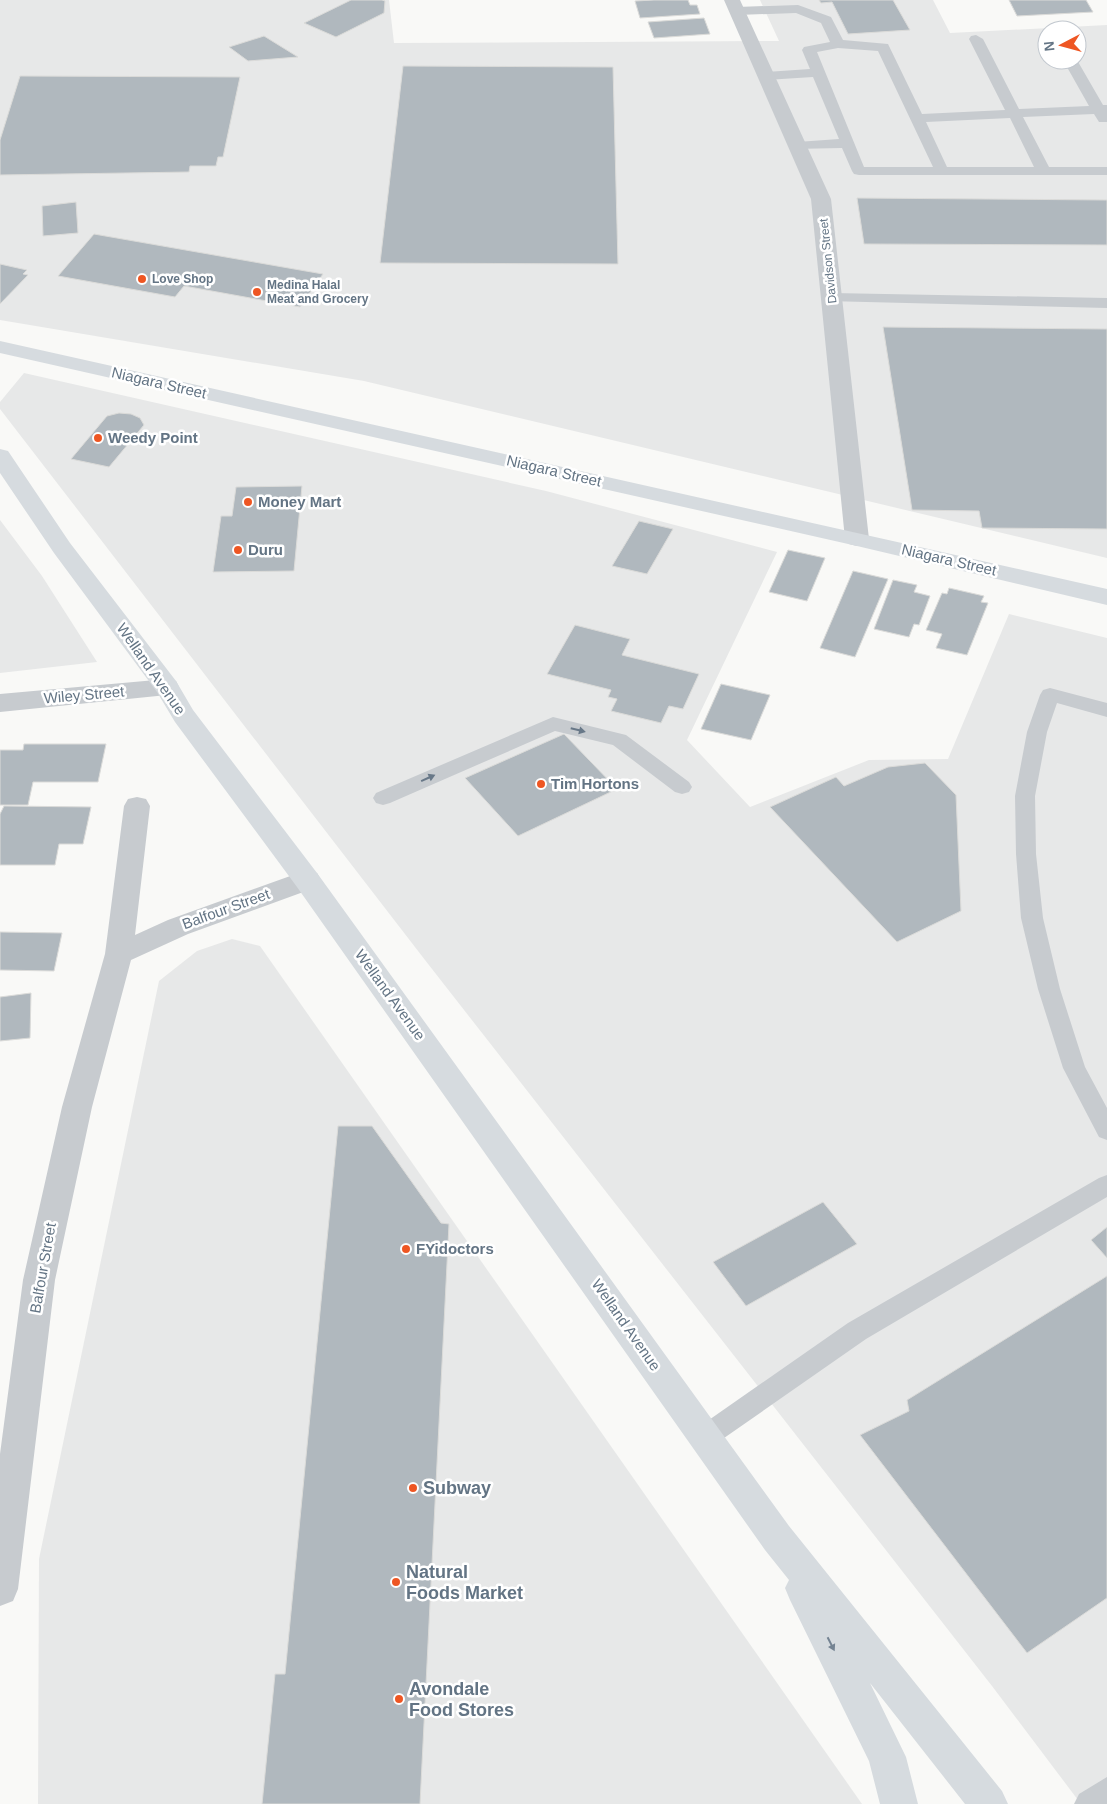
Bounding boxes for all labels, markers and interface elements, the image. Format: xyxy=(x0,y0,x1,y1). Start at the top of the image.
north arrow xyxy=(1037,20,1087,70)
text: N xyxy=(1041,40,1058,52)
street label: Davidson Street xyxy=(817,217,839,304)
place label: Love Shop xyxy=(152,272,213,286)
marker: Love Shop xyxy=(136,273,148,285)
place label: Medina Halal Meat and Grocery xyxy=(267,278,369,306)
marker: Medina Halal Meat and Grocery xyxy=(251,286,263,298)
street label: Niagara Street xyxy=(110,363,209,402)
place label: Weedy Point xyxy=(108,429,198,446)
marker: Weedy Point xyxy=(92,432,104,444)
street label: Niagara Street xyxy=(505,451,604,490)
place label: Money Mart xyxy=(258,493,341,510)
marker: Money Mart xyxy=(242,496,254,508)
street label: Niagara Street xyxy=(900,540,999,579)
place label: Duru xyxy=(248,541,283,558)
marker: Duru xyxy=(232,544,244,556)
street label: Welland Avenue xyxy=(114,620,189,718)
street label: Wiley Street xyxy=(43,682,126,706)
one-way arrow xyxy=(571,726,586,734)
one-way arrow xyxy=(421,774,435,782)
place label: Tim Hortons xyxy=(551,775,639,792)
marker: Tim Hortons xyxy=(535,778,547,790)
street label: Balfour Street xyxy=(180,885,273,932)
street label: Welland Avenue xyxy=(352,946,429,1043)
street label: Balfour Street xyxy=(26,1220,59,1315)
place label: FYidoctors xyxy=(416,1240,494,1257)
marker: FYidoctors xyxy=(400,1243,412,1255)
street label: Welland Avenue xyxy=(589,1276,664,1374)
place label: Subway xyxy=(423,1478,491,1498)
marker: Subway xyxy=(407,1482,419,1494)
place label: Natural Foods Market xyxy=(406,1562,523,1603)
marker: Natural Foods Market xyxy=(390,1576,402,1588)
one-way arrow xyxy=(827,1637,835,1651)
place label: Avondale Food Stores xyxy=(409,1679,514,1720)
marker: Avondale Food Stores xyxy=(393,1693,405,1705)

